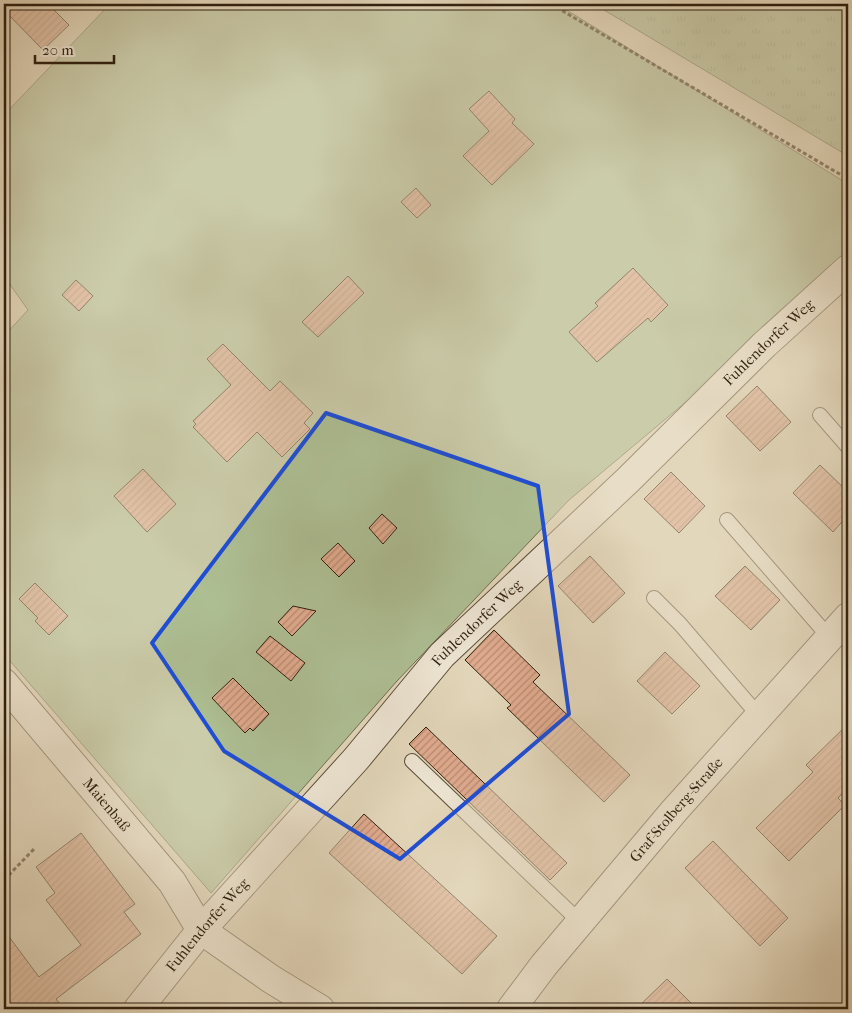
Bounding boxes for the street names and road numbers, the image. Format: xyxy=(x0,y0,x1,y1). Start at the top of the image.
street label: Fuhlendorfer Weg xyxy=(719,295,818,389)
street label: Fuhlendorfer Weg xyxy=(428,575,526,670)
street label: Graf-Stolberg-Straße xyxy=(626,753,727,866)
street label: Maienbaß xyxy=(79,774,134,835)
street label: Fuhlendorfer Weg xyxy=(162,874,253,976)

